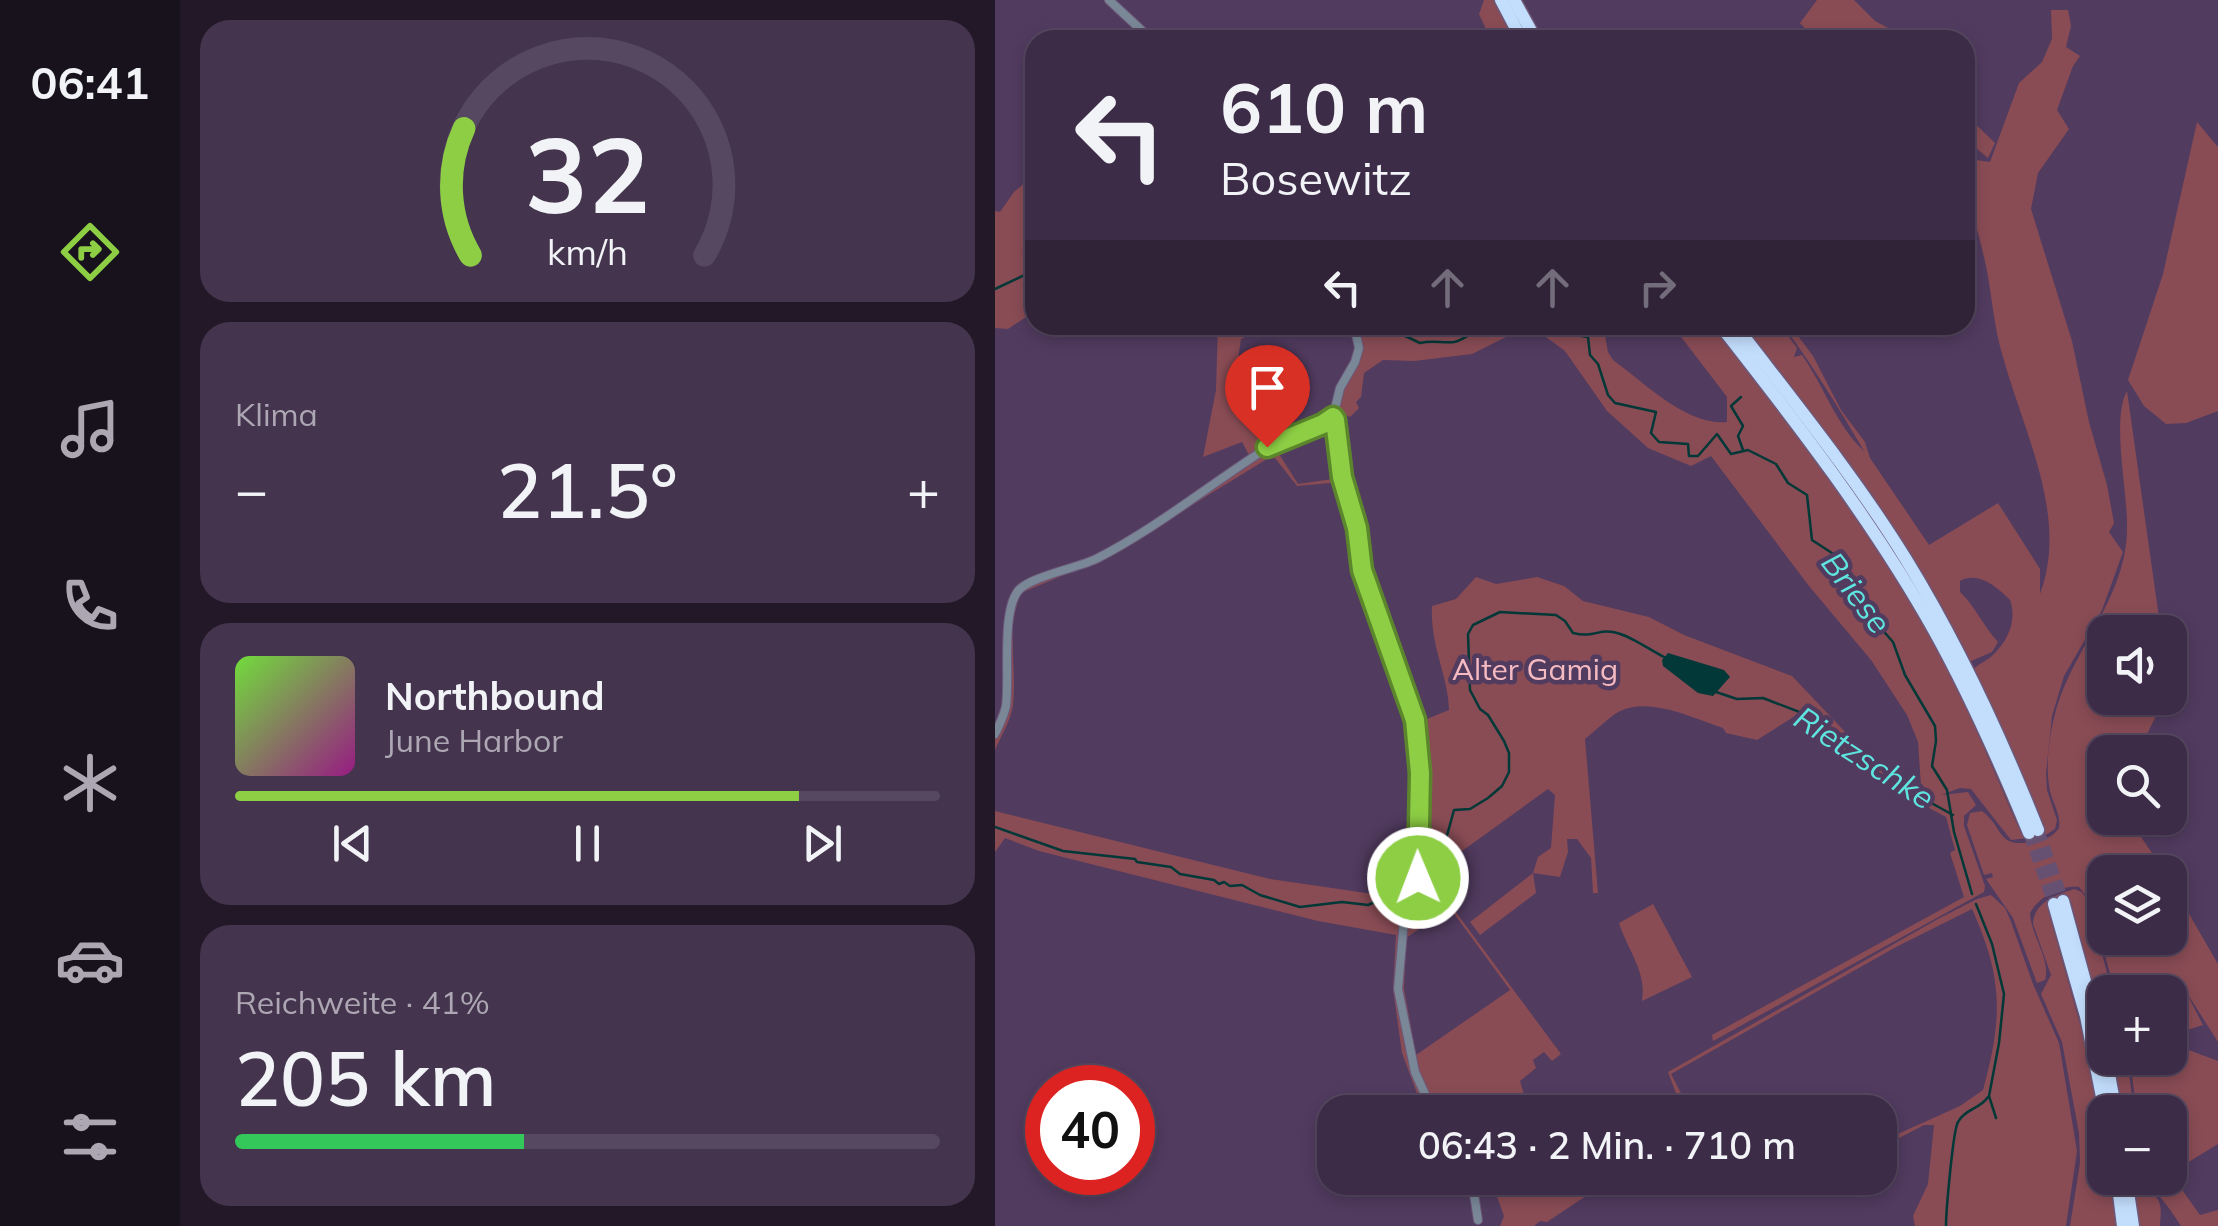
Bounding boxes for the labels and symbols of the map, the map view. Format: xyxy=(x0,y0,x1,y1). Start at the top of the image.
pin xyxy=(1225,345,1310,448)
water label: Briese xyxy=(1813,544,1900,641)
park label: Alter Gamig xyxy=(1452,650,1618,688)
water label: Rietzschke xyxy=(1787,697,1942,817)
position arrow xyxy=(1366,826,1470,930)
speed limit sign: 40 xyxy=(1025,1065,1155,1195)

